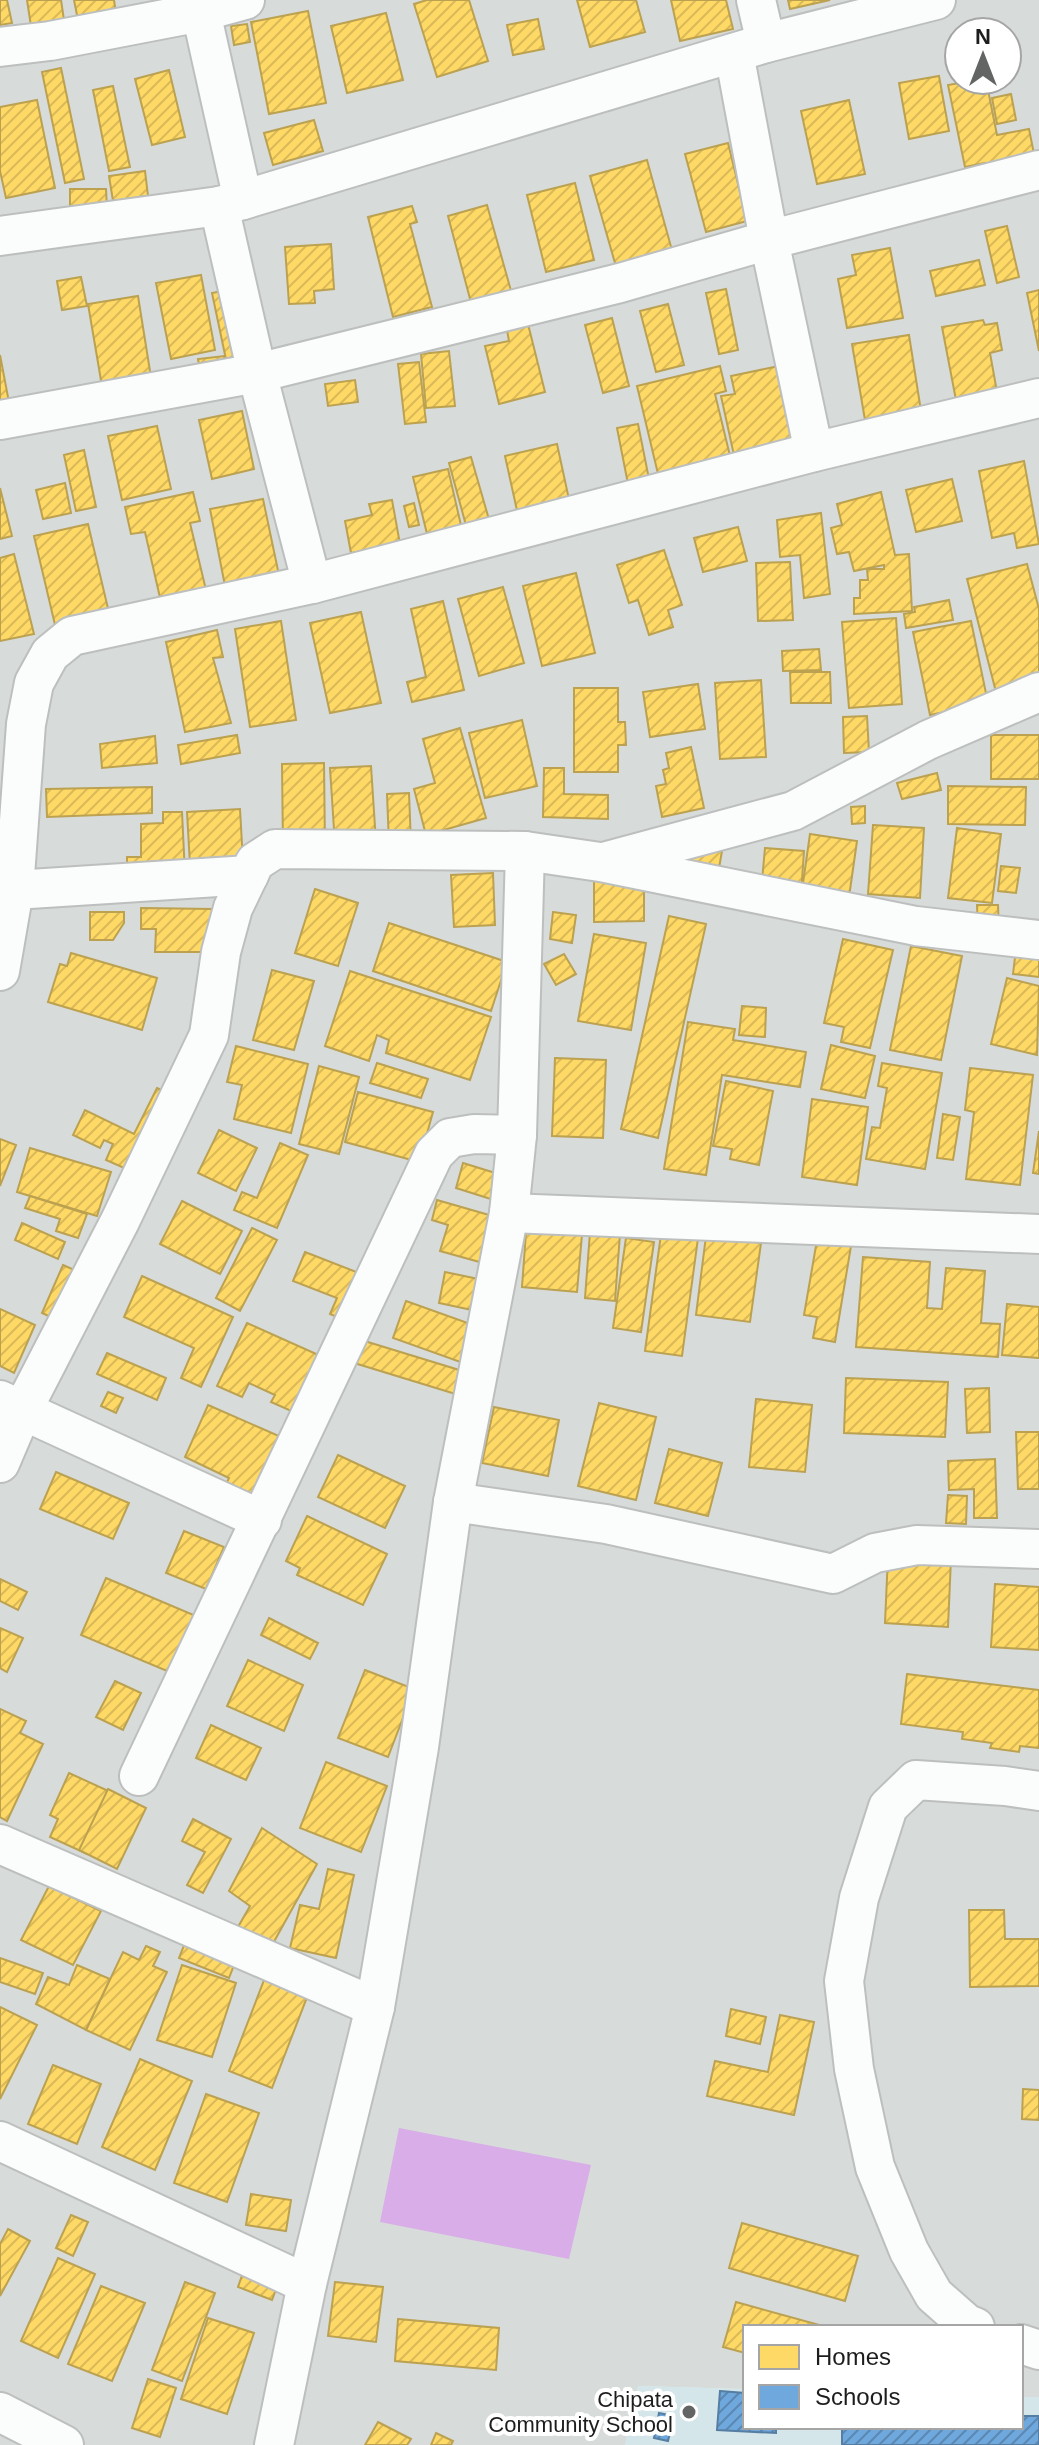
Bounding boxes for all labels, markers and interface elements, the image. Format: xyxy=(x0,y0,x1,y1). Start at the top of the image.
north arrow xyxy=(943,16,1023,96)
text: N xyxy=(975,24,991,49)
legend xyxy=(743,2325,1023,2429)
text: Homes xyxy=(815,2343,891,2370)
text: Schools xyxy=(815,2383,900,2410)
place label: Chipata Community School xyxy=(488,2387,674,2437)
marker: Chipata Community School xyxy=(680,2403,698,2421)

